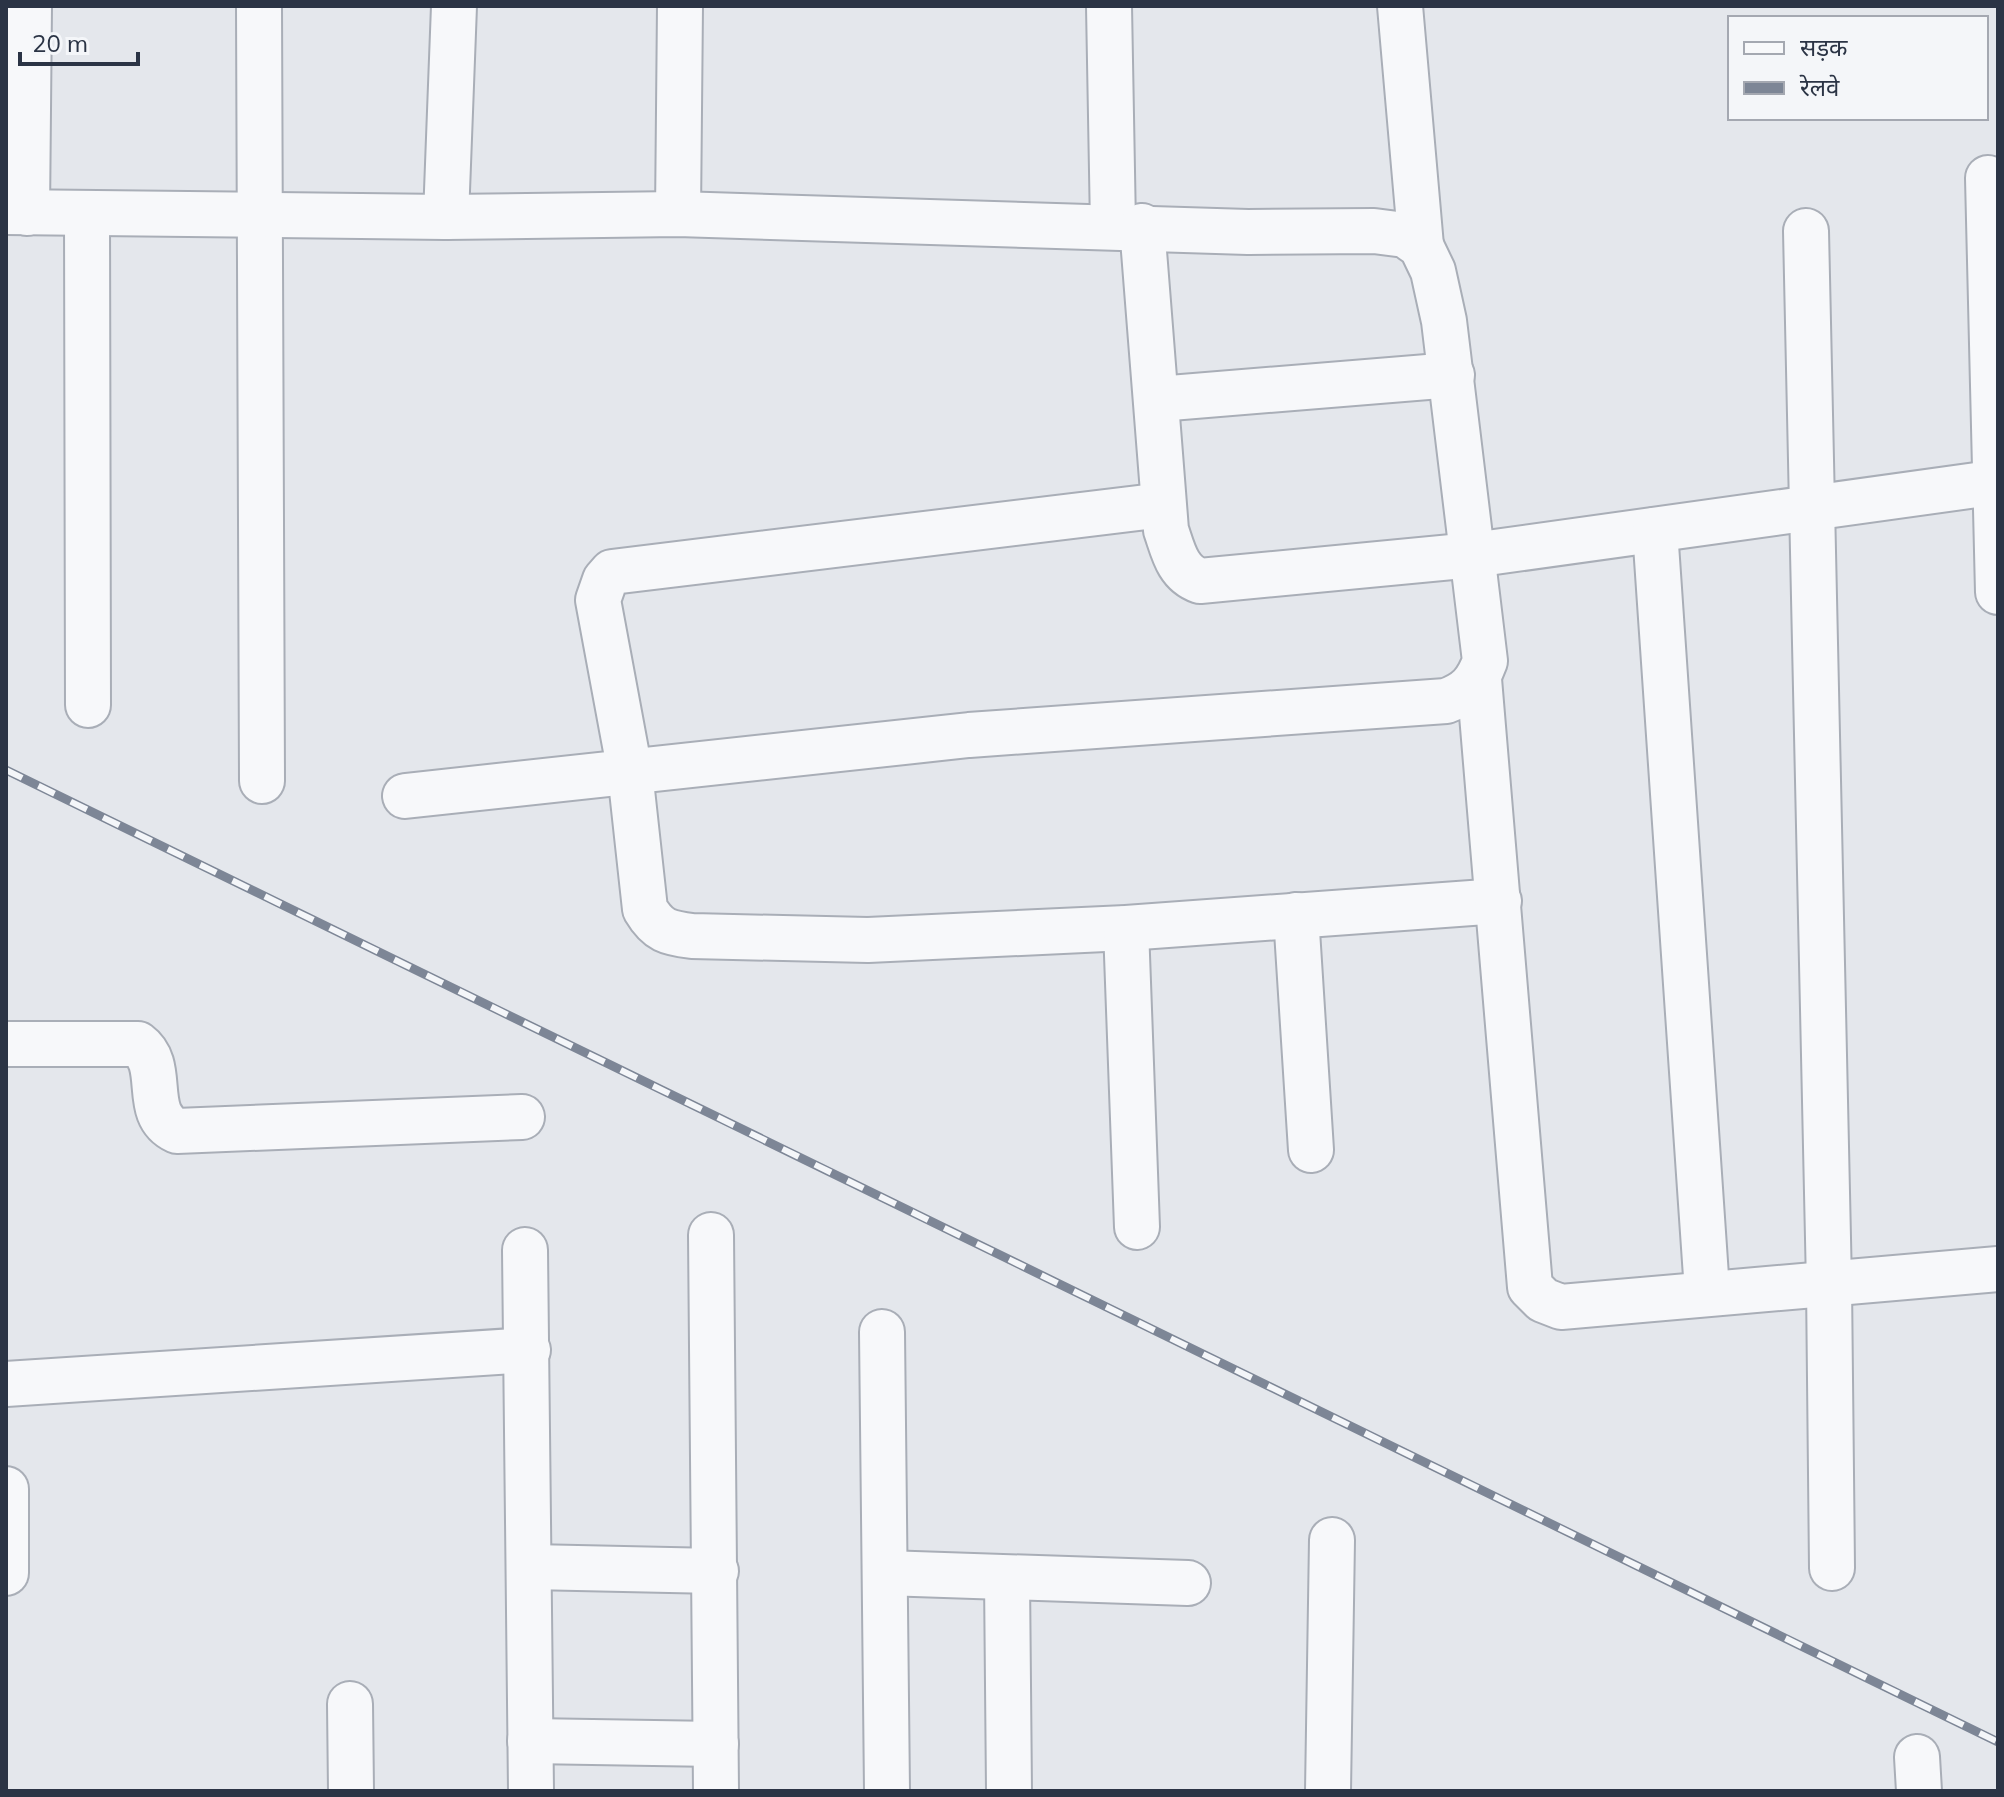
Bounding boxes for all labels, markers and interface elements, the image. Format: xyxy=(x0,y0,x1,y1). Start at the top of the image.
scale bar xyxy=(20,16,138,66)
legend xyxy=(1728,16,1988,120)
text: 20 m xyxy=(32,28,88,58)
text: सड़क xyxy=(1800,32,1848,62)
text: रेलवे xyxy=(1799,72,1840,102)

